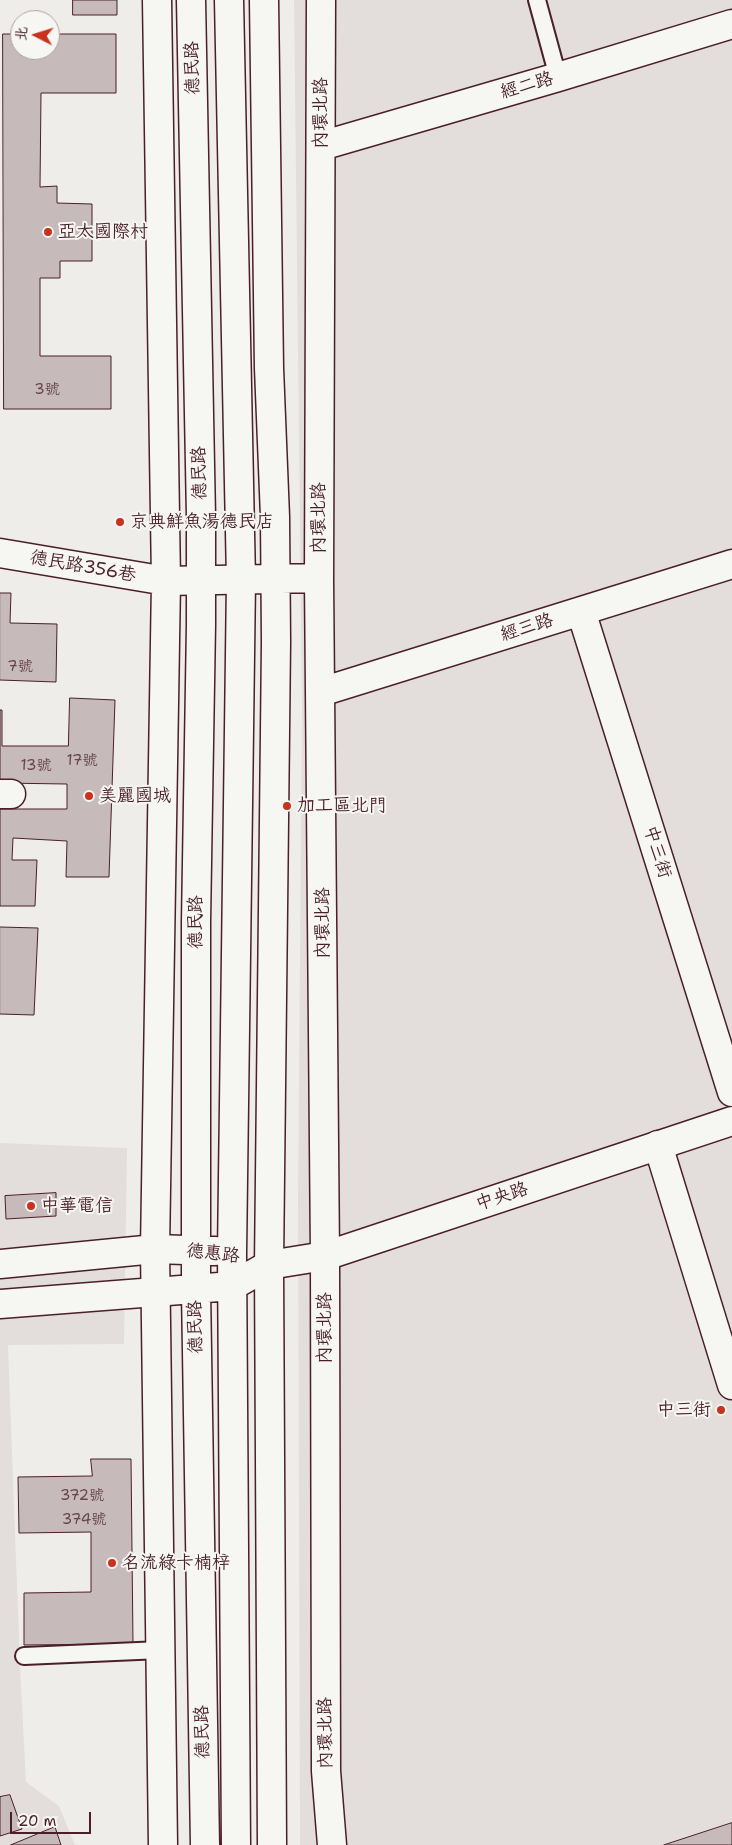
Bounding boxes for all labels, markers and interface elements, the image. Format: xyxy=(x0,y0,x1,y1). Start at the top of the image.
north arrow xyxy=(10,10,60,60)
text: 北 xyxy=(11,26,31,42)
street label: 德民路 xyxy=(182,41,204,95)
street label: 經二路 xyxy=(498,68,556,104)
street label: 內環北路 xyxy=(310,77,332,149)
place label: 亞太國際村 xyxy=(58,221,148,243)
marker: 亞太國際村 xyxy=(42,226,54,238)
house number: 3號 xyxy=(34,381,60,399)
street label: 德民路 xyxy=(189,446,211,500)
street label: 內環北路 xyxy=(308,482,330,554)
place label: 京典鮮魚湯德民店 xyxy=(130,511,274,533)
marker: 京典鮮魚湯德民店 xyxy=(114,516,126,528)
street label: 德民路356巷 xyxy=(28,547,138,587)
street label: 經三路 xyxy=(498,610,556,646)
house number: 7號 xyxy=(7,658,33,676)
house number: 17號 xyxy=(67,752,97,770)
house number: 13號 xyxy=(20,757,52,775)
place label: 美麗國城 xyxy=(99,785,171,807)
marker: 美麗國城 xyxy=(83,790,95,802)
place label: 加工區北門 xyxy=(297,795,387,817)
marker: 加工區北門 xyxy=(281,800,293,812)
street label: 中三街 xyxy=(639,823,675,881)
street label: 內環北路 xyxy=(312,887,334,959)
street label: 德民路 xyxy=(185,895,207,949)
street label: 中央路 xyxy=(473,1178,531,1216)
place label: 中華電信 xyxy=(41,1195,113,1217)
marker: 中華電信 xyxy=(25,1200,37,1212)
street label: 德惠路 xyxy=(185,1240,241,1268)
street label: 內環北路 xyxy=(314,1292,336,1364)
street label: 德民路 xyxy=(185,1300,207,1354)
place label: 中三街 xyxy=(657,1399,711,1421)
marker: 中三街 xyxy=(715,1404,727,1416)
house number: 372號 xyxy=(60,1487,104,1505)
house number: 374號 xyxy=(62,1511,106,1529)
place label: 名流綠卡楠梓 xyxy=(122,1552,230,1574)
marker: 名流綠卡楠梓 xyxy=(106,1557,118,1569)
street label: 內環北路 xyxy=(315,1697,337,1769)
street label: 德民路 xyxy=(192,1705,214,1759)
scale bar xyxy=(12,1802,94,1834)
text: 20 m xyxy=(18,1811,57,1831)

